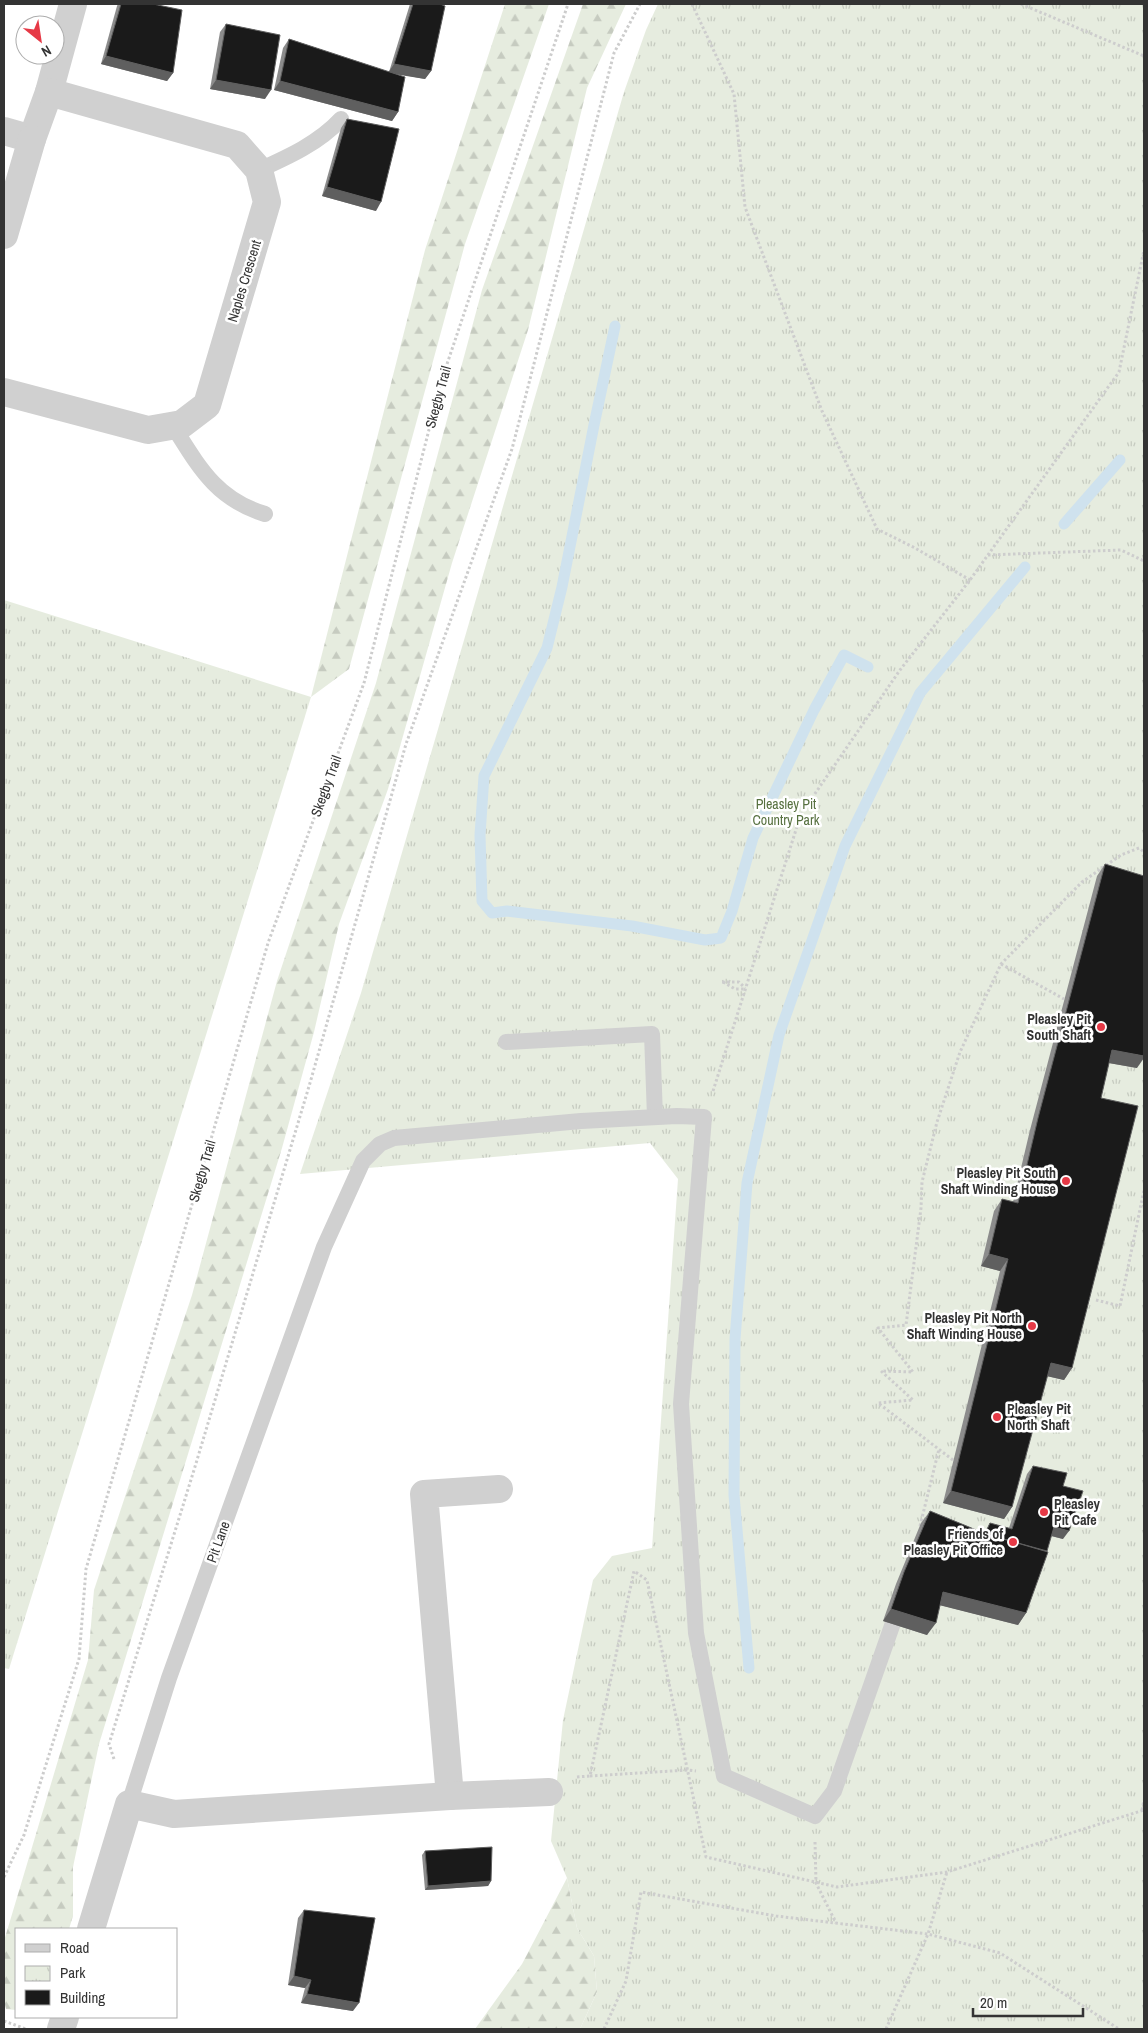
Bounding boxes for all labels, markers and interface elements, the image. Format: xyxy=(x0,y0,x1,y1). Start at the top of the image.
north arrow xyxy=(15,15,65,65)
text: N xyxy=(38,41,55,61)
street label: Naples Crescent xyxy=(223,238,265,324)
street label: Skegby Trail xyxy=(421,364,455,430)
street label: Skegby Trail xyxy=(307,753,345,819)
park label: Pleasley Pit Country Park xyxy=(753,795,820,829)
place label: Pleasley Pit South Shaft xyxy=(1027,1010,1091,1044)
marker: Pleasley Pit South Shaft xyxy=(1095,1021,1107,1033)
street label: Skegby Trail xyxy=(185,1138,219,1204)
place label: Pleasley Pit South Shaft Winding House xyxy=(941,1164,1056,1198)
marker: Pleasley Pit South Shaft Winding House xyxy=(1060,1175,1072,1187)
place label: Pleasley Pit North Shaft Winding House xyxy=(907,1309,1022,1343)
marker: Pleasley Pit North Shaft Winding House xyxy=(1026,1320,1038,1332)
place label: Pleasley Pit North Shaft xyxy=(1007,1400,1071,1434)
marker: Pleasley Pit North Shaft xyxy=(991,1411,1003,1423)
place label: Pleasley Pit Cafe xyxy=(1054,1495,1101,1529)
marker: Pleasley Pit Cafe xyxy=(1038,1506,1050,1518)
street label: Pit Lane xyxy=(202,1519,234,1565)
place label: Friends of Pleasley Pit Office xyxy=(903,1525,1003,1559)
marker: Friends of Pleasley Pit Office xyxy=(1007,1536,1019,1548)
legend xyxy=(15,1928,178,2018)
text: Road xyxy=(60,1937,89,1958)
text: Park xyxy=(60,1962,86,1983)
scale bar xyxy=(973,1986,1083,2018)
text: Building xyxy=(60,1987,105,2008)
text: 20 m xyxy=(980,1992,1007,2013)

